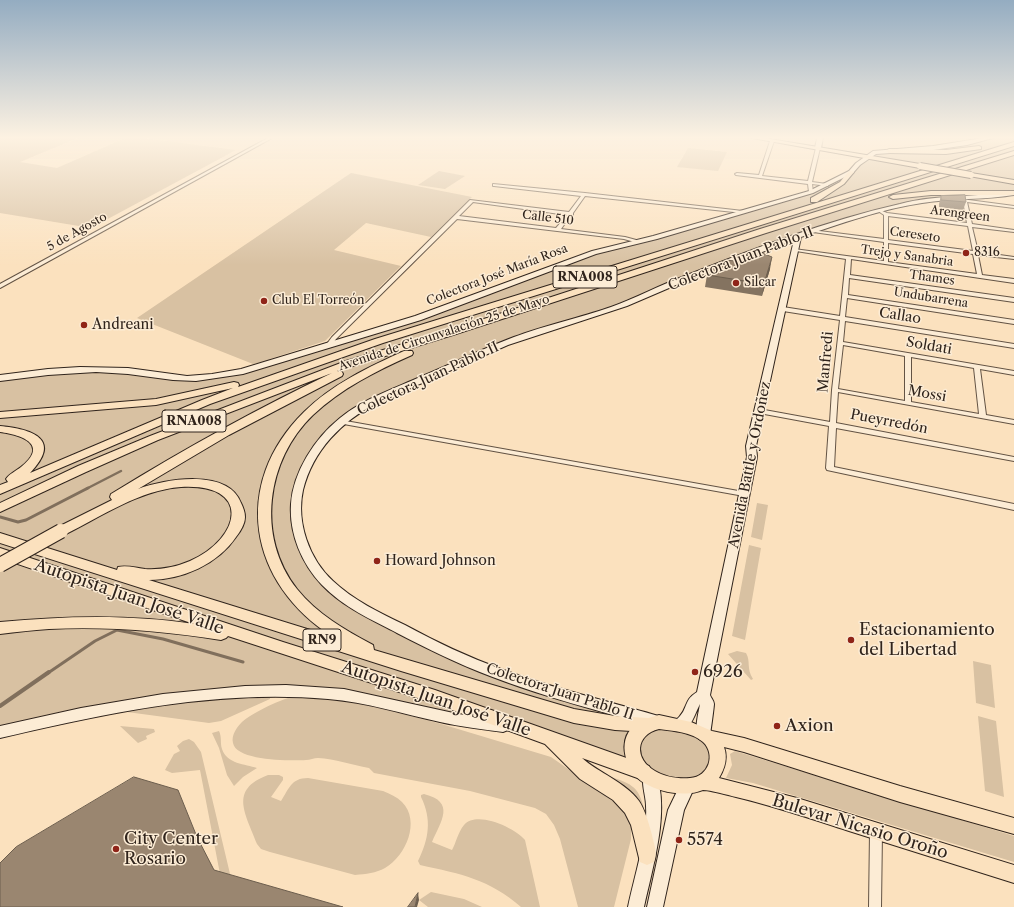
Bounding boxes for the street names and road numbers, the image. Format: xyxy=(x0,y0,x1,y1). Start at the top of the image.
street label: Arengreen xyxy=(929,203,991,225)
street label: Calle 510 xyxy=(521,208,575,228)
street label: 5 de Agosto xyxy=(45,210,109,254)
street label: Colectora Juan Pablo II xyxy=(666,223,816,295)
street label: Cereseto xyxy=(889,224,941,246)
street label: Colectora José María Rosa xyxy=(424,241,570,309)
street label: Trejo y Sanabria xyxy=(860,242,954,270)
road number: RNA008 xyxy=(553,266,617,288)
street label: Thames xyxy=(908,268,956,288)
street label: Undubarrena xyxy=(893,285,969,311)
street label: Avenida de Circunvalación 25 de Mayo xyxy=(337,292,551,374)
street label: Callao xyxy=(878,304,922,328)
street label: Manfredi xyxy=(815,331,837,393)
street label: Soldati xyxy=(905,334,953,358)
street label: Colectora Juan Pablo II xyxy=(354,339,502,419)
street label: Avenida Battle y Ordoñez xyxy=(726,380,774,550)
street label: Mossi xyxy=(906,382,948,406)
street label: Pueyrredón xyxy=(849,406,929,438)
road number: RNA008 xyxy=(162,410,226,432)
street label: Autopista Juan José Valle xyxy=(32,555,226,639)
road number: RN9 xyxy=(303,629,341,651)
street label: Autopista Juan José Valle xyxy=(339,657,533,741)
street label: Colectora Juan Pablo II xyxy=(484,660,636,724)
street label: Bulevar Nicasio Oroño xyxy=(770,791,950,863)

